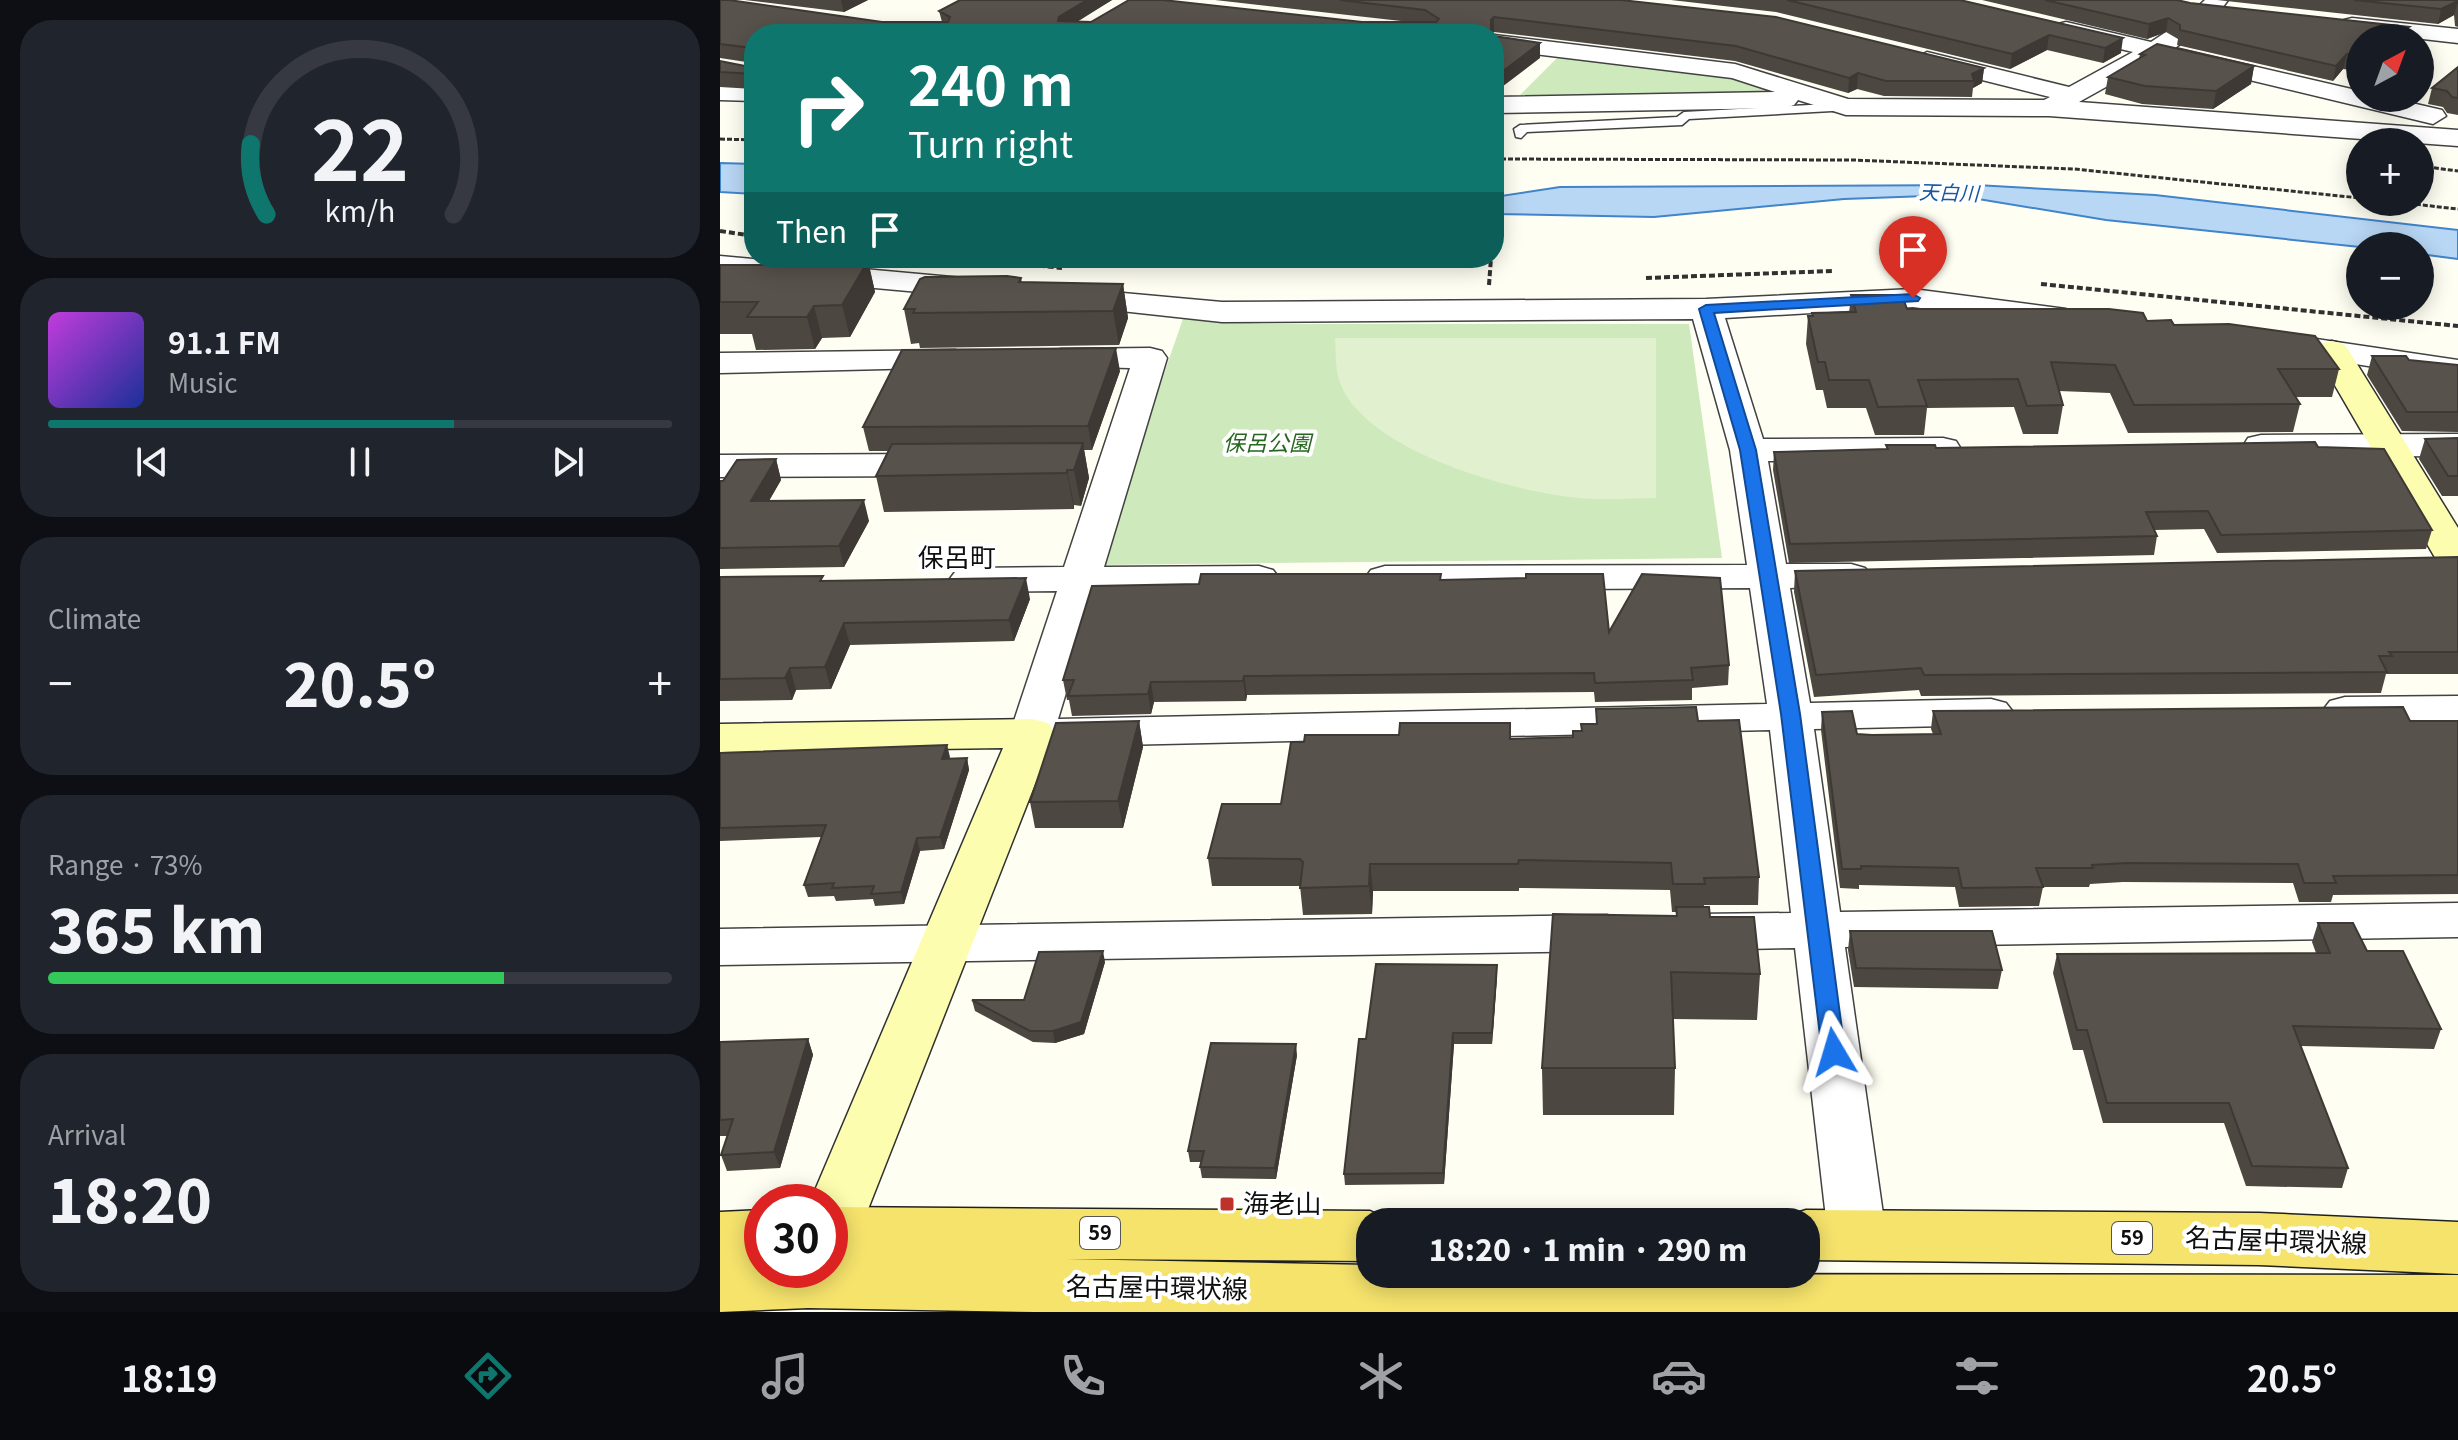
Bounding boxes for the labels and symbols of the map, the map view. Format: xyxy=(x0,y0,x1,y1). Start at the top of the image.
north arrow xyxy=(2346,24,2434,112)
water label: 天白川 xyxy=(1919,176,1982,207)
pin xyxy=(1879,216,1947,298)
park label: 保呂公園 xyxy=(1223,425,1314,457)
district label: 保呂町 xyxy=(918,537,996,574)
position arrow xyxy=(1792,1010,1876,1094)
place label: 海老山 xyxy=(1243,1183,1321,1220)
speed limit sign: 30 xyxy=(744,1184,848,1288)
marker: 海老山 xyxy=(1218,1195,1236,1213)
road number: 59 xyxy=(1080,1217,1120,1249)
street label: 名古屋中環状線 xyxy=(2184,1217,2368,1260)
road number: 59 xyxy=(2112,1222,2152,1254)
street label: 名古屋中環状線 xyxy=(1066,1265,1248,1306)

